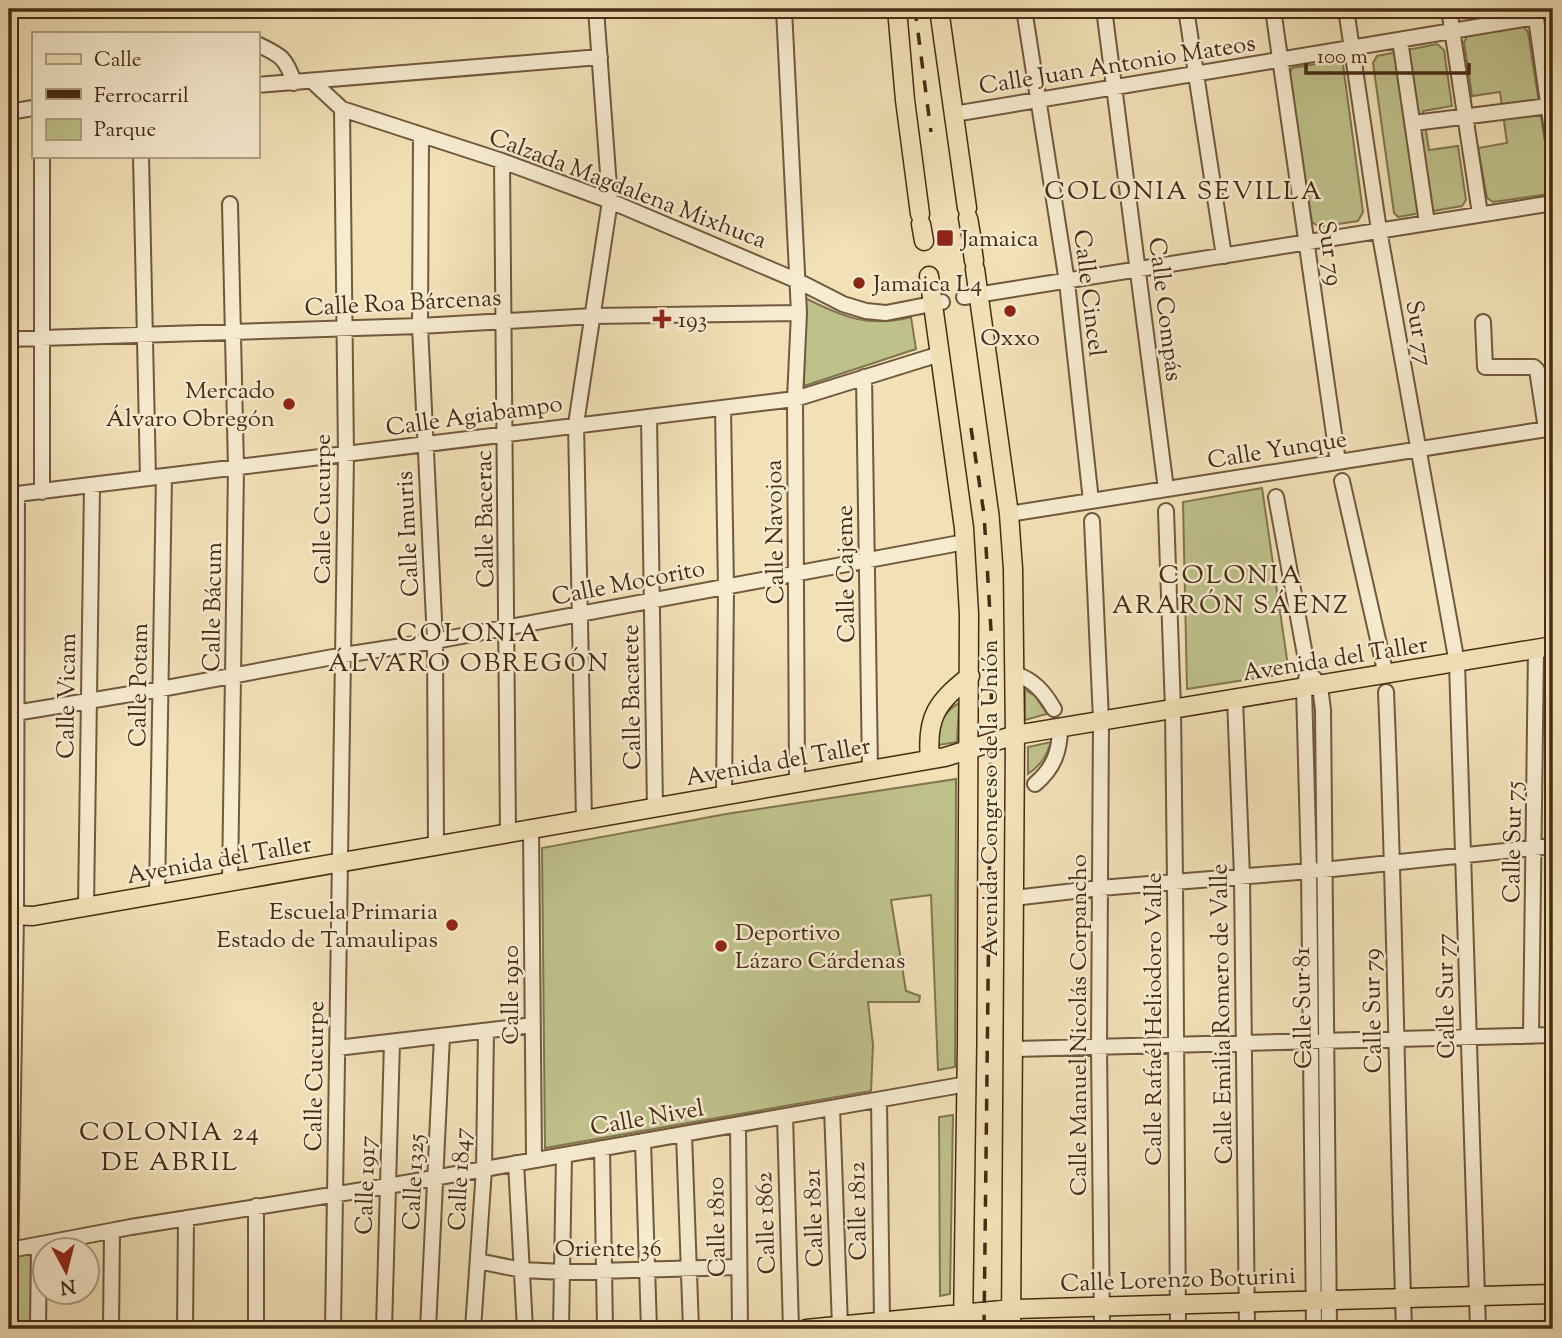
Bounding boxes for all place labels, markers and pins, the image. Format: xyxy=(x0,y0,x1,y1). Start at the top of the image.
place label: Jamaica xyxy=(959,223,1039,257)
marker: Jamaica xyxy=(935,228,955,248)
place label: Jamaica L4 xyxy=(871,268,982,302)
marker: Jamaica L4 xyxy=(851,275,867,291)
marker: Oxxo xyxy=(1002,303,1018,319)
place label: 193 xyxy=(678,304,707,338)
marker: 193 xyxy=(652,309,672,329)
place label: Oxxo xyxy=(980,322,1040,356)
place label: Mercado Álvaro Obregón xyxy=(106,375,275,437)
marker: Mercado Álvaro Obregón xyxy=(281,396,297,412)
place label: Escuela Primaria Estado de Tamaulipas xyxy=(217,896,438,958)
marker: Escuela Primaria Estado de Tamaulipas xyxy=(444,917,460,933)
place label: Deportivo Lázaro Cárdenas xyxy=(735,917,906,979)
marker: Deportivo Lázaro Cárdenas xyxy=(713,938,729,954)

